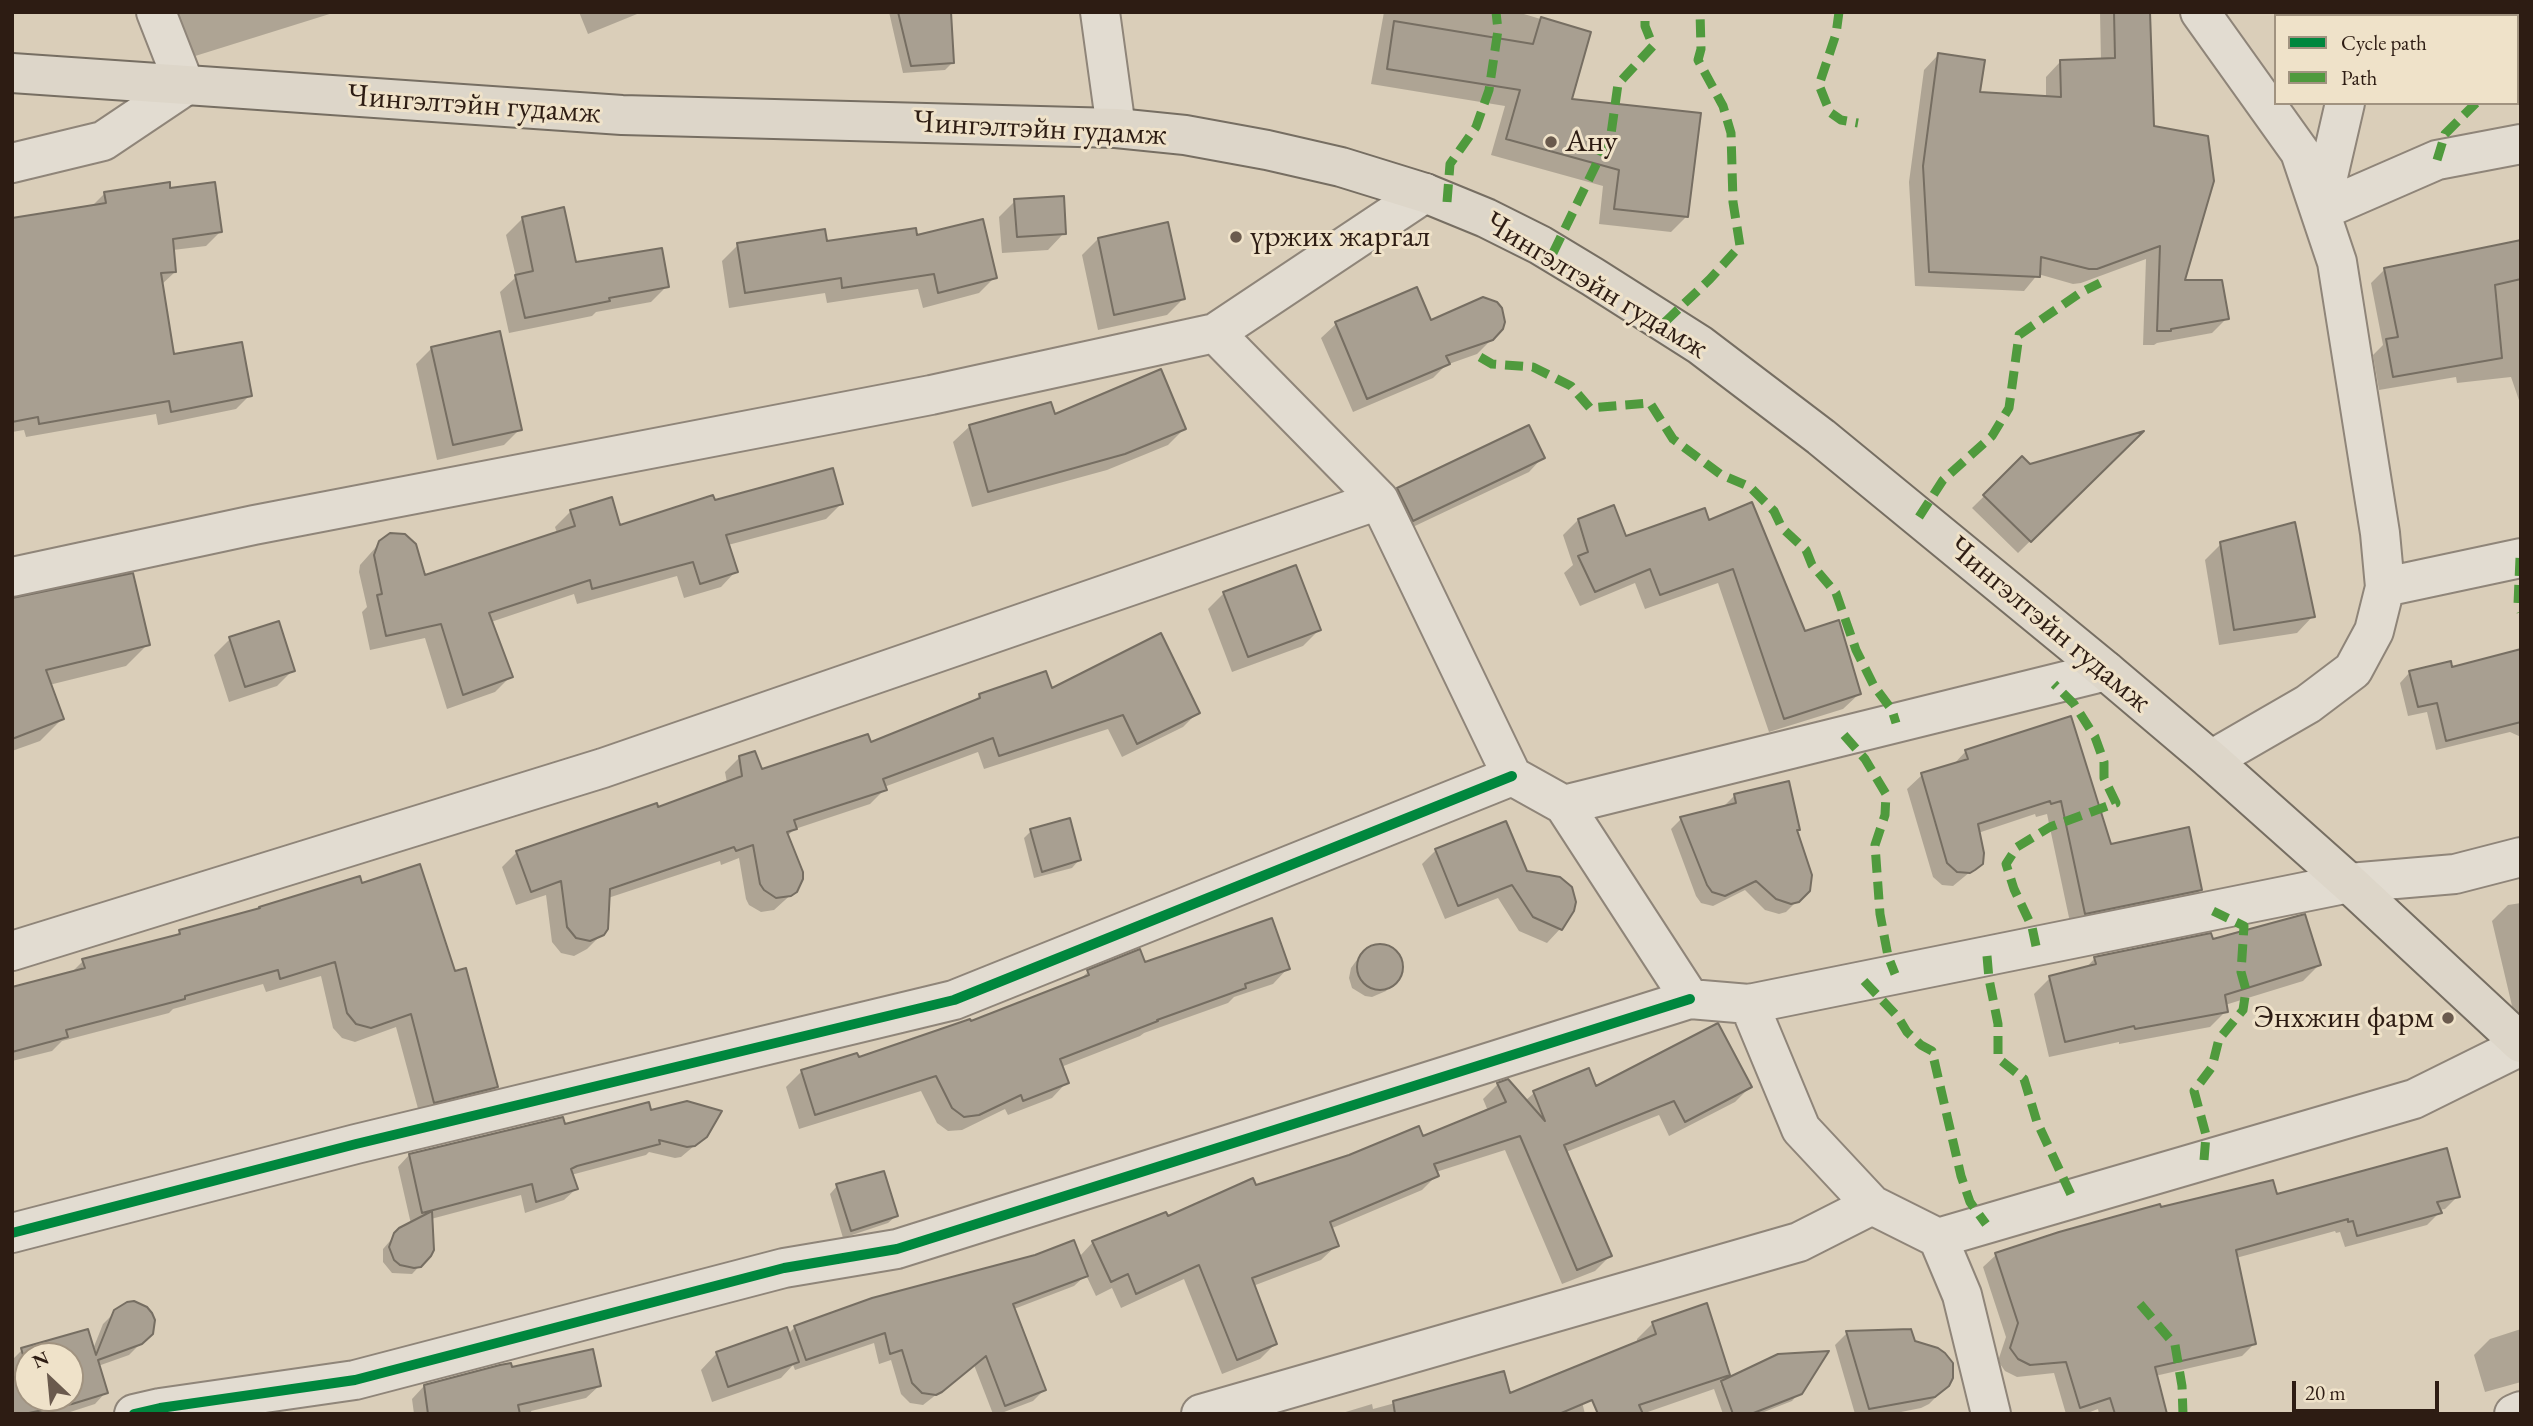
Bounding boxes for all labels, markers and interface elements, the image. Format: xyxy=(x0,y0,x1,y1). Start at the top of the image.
legend xyxy=(2274,14,2519,105)
text: Cycle path xyxy=(2341,29,2427,56)
text: Path xyxy=(2341,64,2377,91)
street label: Чингэлтэйн гудамж xyxy=(346,77,602,133)
street label: Чингэлтэйн гудамж xyxy=(912,103,1168,155)
place label: Ану xyxy=(1565,123,1618,161)
marker: Ану xyxy=(1543,134,1559,150)
street label: Чингэлтэйн гудамж xyxy=(1477,204,1715,368)
place label: үржих жаргал xyxy=(1250,218,1430,256)
marker: үржих жаргал xyxy=(1228,229,1244,245)
street label: Чингэлтэйн гудамж xyxy=(1939,529,2159,721)
place label: Энхжин фарм xyxy=(2253,999,2434,1037)
marker: Энхжин фарм xyxy=(2440,1010,2456,1026)
north arrow xyxy=(14,1342,84,1412)
text: N xyxy=(28,1345,53,1374)
scale bar xyxy=(2295,1366,2442,1410)
text: 20 m xyxy=(2305,1379,2346,1406)

